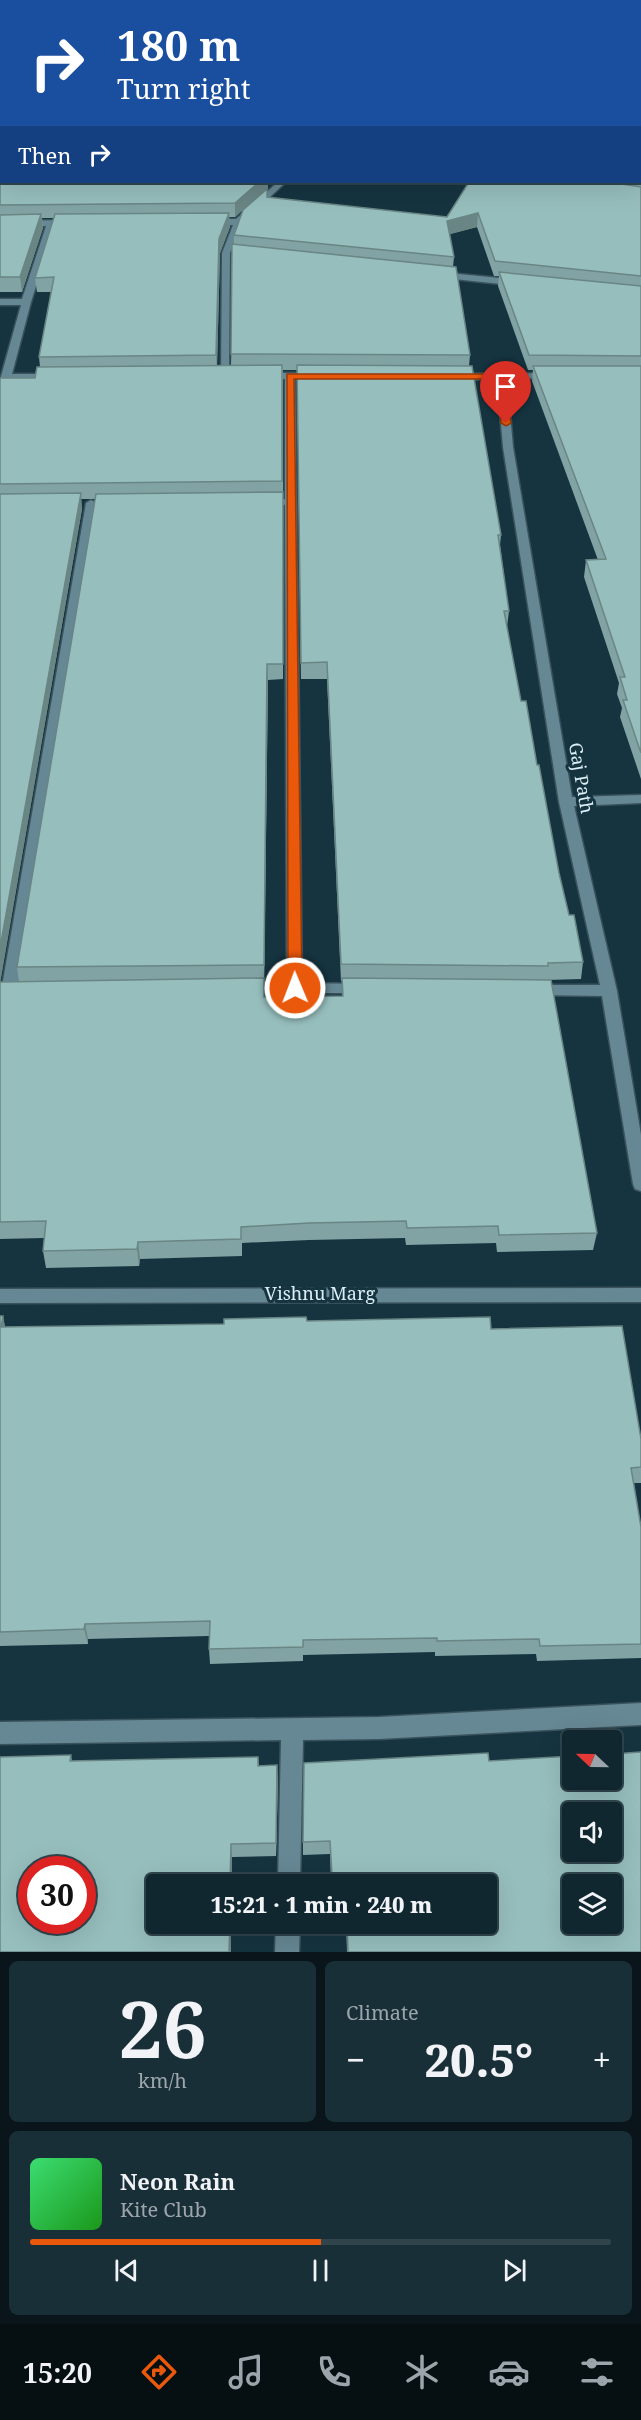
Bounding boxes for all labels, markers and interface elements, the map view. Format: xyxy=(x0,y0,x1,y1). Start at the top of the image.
text: 180 m xyxy=(117,16,241,73)
icon: right xyxy=(18,24,96,102)
text: Turn right xyxy=(117,70,250,107)
icon: right xyxy=(83,138,116,171)
text: Then xyxy=(18,140,71,170)
pin xyxy=(480,361,531,423)
icon: arrive xyxy=(489,370,522,403)
street label: Gaj Path xyxy=(564,740,600,815)
position arrow xyxy=(263,956,327,1020)
street label: Vishnu Marg xyxy=(265,1281,375,1305)
north arrow xyxy=(562,1730,622,1790)
map controls xyxy=(562,1730,622,1934)
button: sound xyxy=(562,1802,622,1862)
speed limit sign: 30 xyxy=(18,1856,96,1934)
button: layers xyxy=(562,1874,622,1934)
text: 15:21 · 1 min · 240 m xyxy=(211,1889,432,1919)
text: 26 xyxy=(118,1975,207,2081)
text: Climate xyxy=(346,1999,419,2026)
text: 20.5° xyxy=(425,2029,533,2090)
text: − xyxy=(346,2037,365,2082)
text: + xyxy=(593,2037,611,2082)
text: km/h xyxy=(138,2067,187,2094)
text: Neon Rain xyxy=(120,2166,235,2196)
text: Kite Club xyxy=(120,2196,207,2223)
icon: previous xyxy=(110,2254,143,2287)
icon: pause xyxy=(304,2254,337,2287)
icon: next xyxy=(498,2254,531,2287)
icon: directions xyxy=(138,2351,180,2393)
icon: music xyxy=(225,2351,267,2393)
icon: phone xyxy=(313,2351,355,2393)
icon: climate xyxy=(401,2351,443,2393)
icon: car xyxy=(488,2351,530,2393)
icon: filters xyxy=(576,2351,618,2393)
text: 15:20 xyxy=(23,2354,92,2391)

